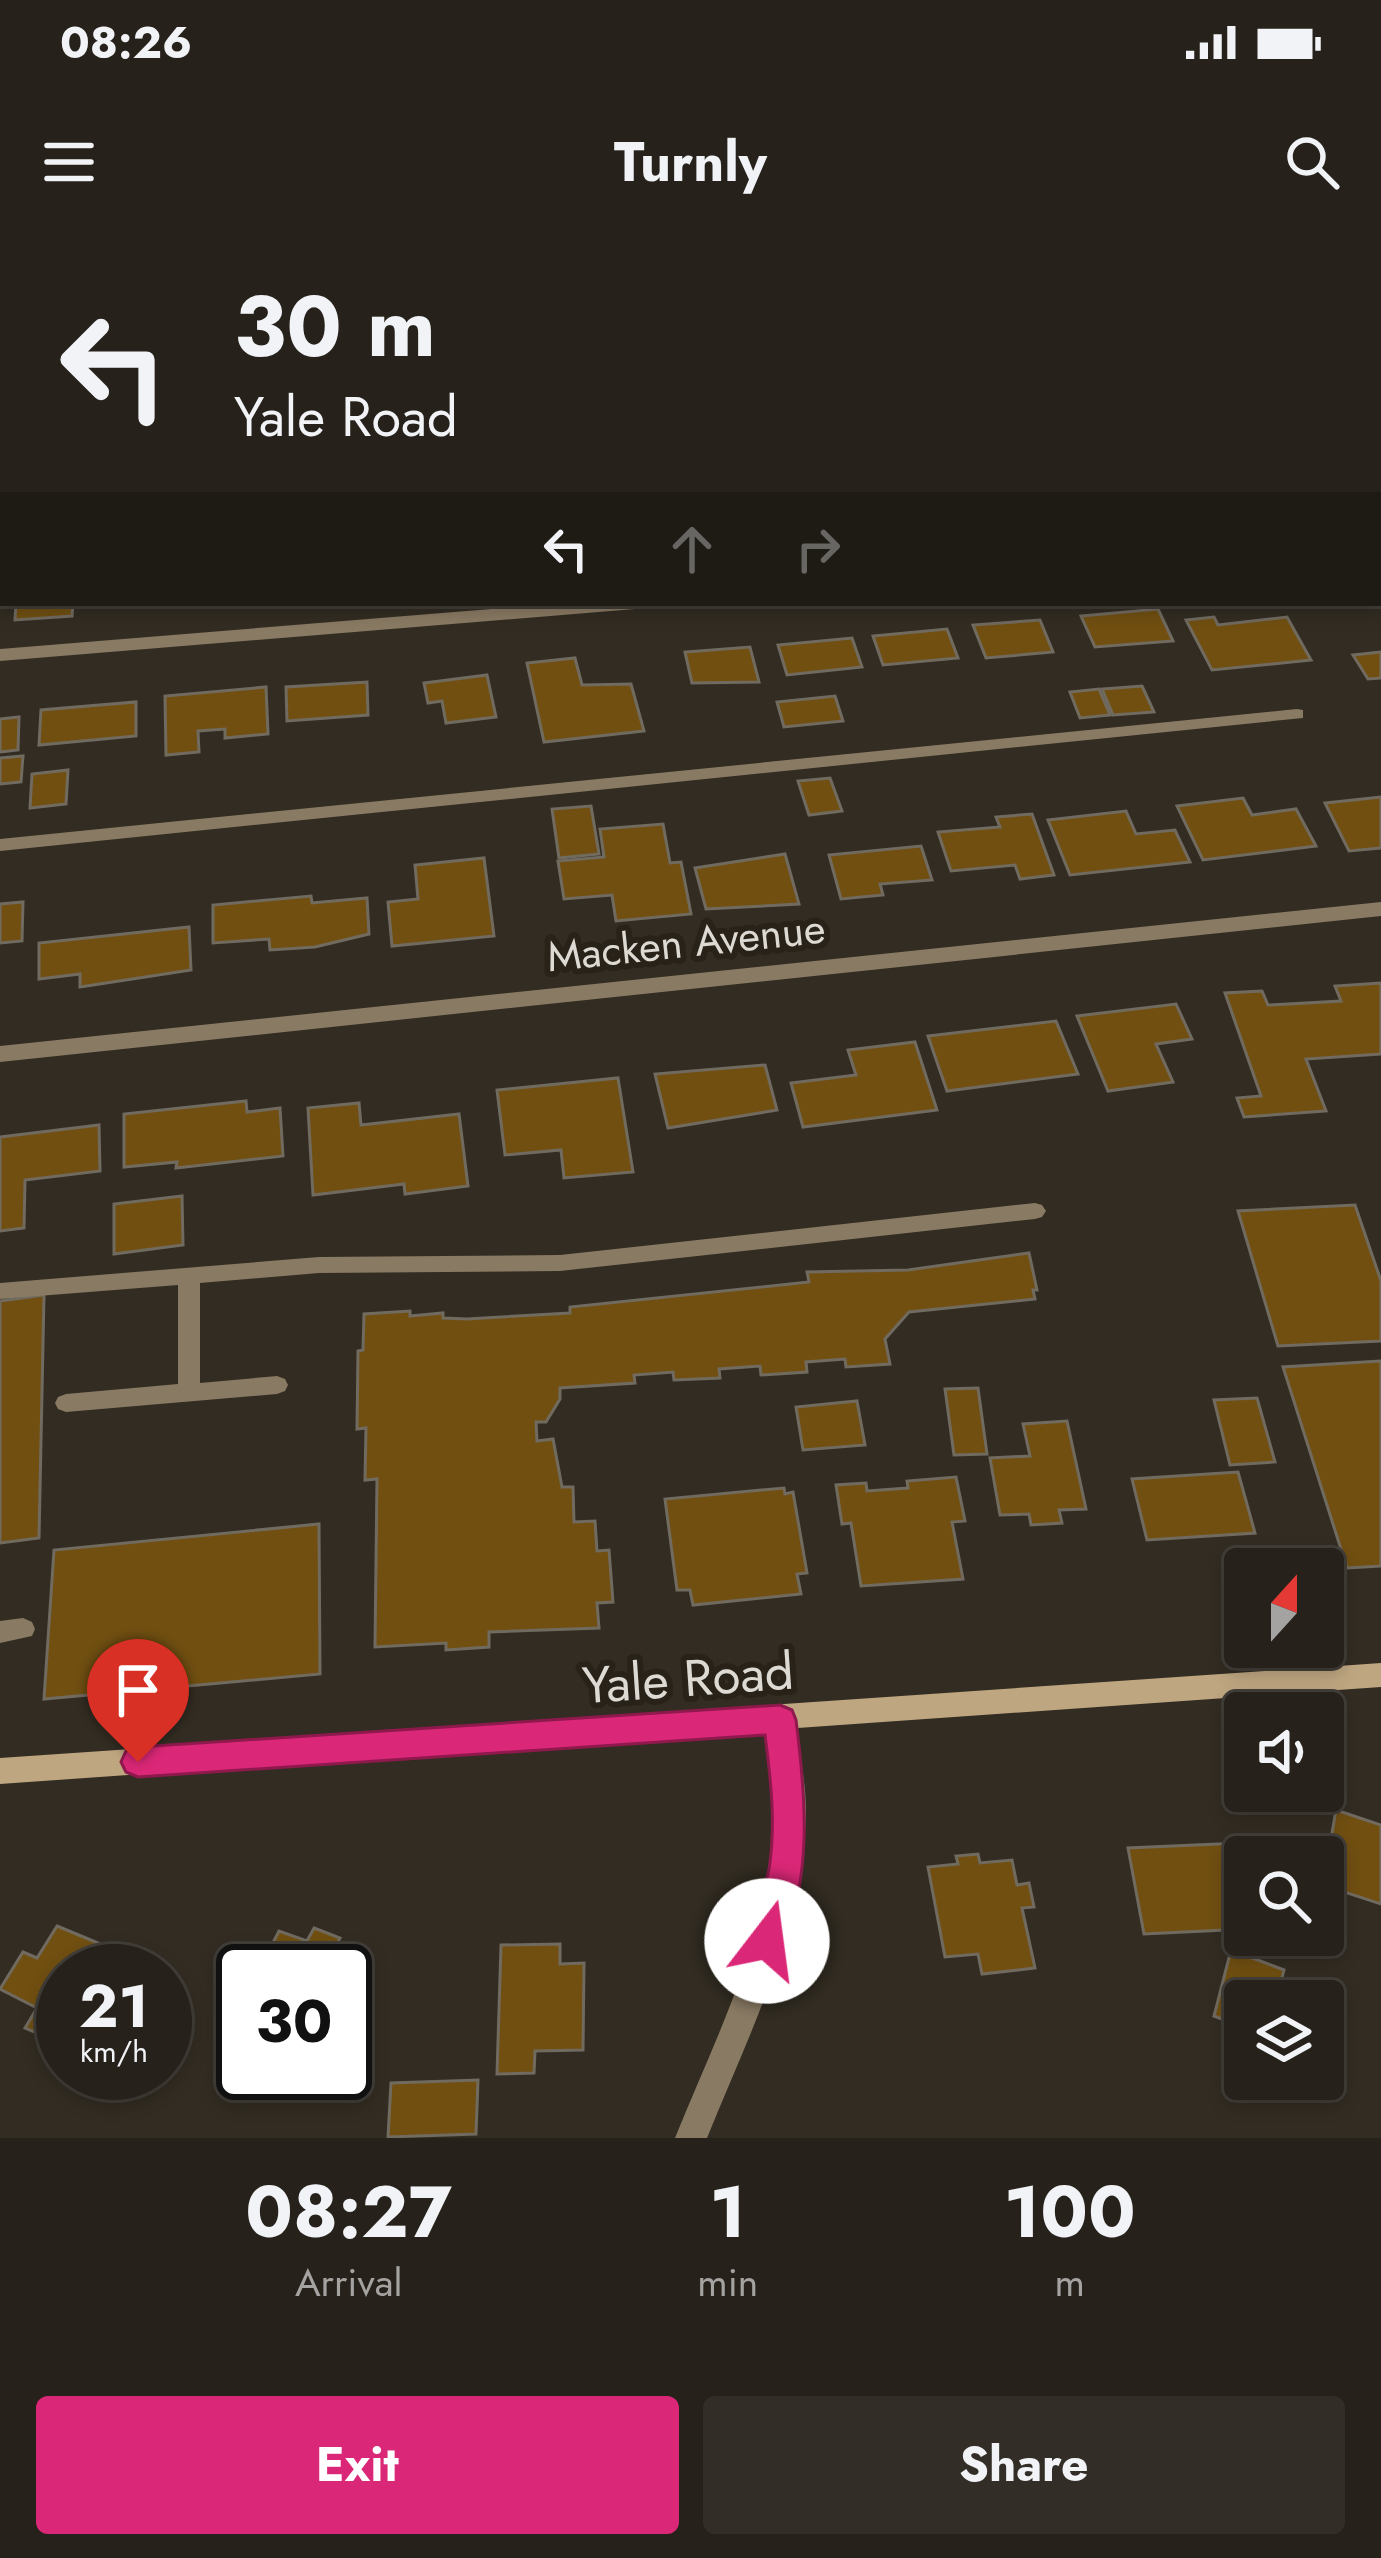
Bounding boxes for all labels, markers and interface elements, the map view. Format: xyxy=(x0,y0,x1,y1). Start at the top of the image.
text: 08:26 xyxy=(60,10,192,75)
text: Turnly xyxy=(614,123,767,201)
icon: menu xyxy=(36,129,102,195)
icon: search xyxy=(1279,129,1345,195)
text: 30 m xyxy=(234,266,436,388)
icon: left xyxy=(36,288,192,444)
text: Yale Road xyxy=(234,378,458,456)
icon: left xyxy=(533,516,599,582)
icon: ahead xyxy=(659,516,725,582)
icon: right xyxy=(785,516,851,582)
street label: Macken Avenue xyxy=(544,898,828,987)
north arrow xyxy=(1224,1548,1344,1668)
map controls xyxy=(1224,1548,1344,2100)
street label: Yale Road xyxy=(580,1634,796,1722)
pin xyxy=(87,1639,189,1762)
icon: arrive xyxy=(105,1657,171,1723)
button: sound xyxy=(1224,1692,1344,1812)
button: search xyxy=(1224,1836,1344,1956)
position arrow xyxy=(704,1878,830,2004)
speed limit sign: 30 xyxy=(216,1944,372,2100)
text: 21 xyxy=(79,1963,149,2050)
button: layers xyxy=(1224,1980,1344,2100)
text: km/h xyxy=(80,2030,148,2073)
text: 08:27 xyxy=(245,2160,452,2264)
text: 1 xyxy=(709,2160,746,2264)
text: 100 xyxy=(1004,2160,1136,2264)
text: Arrival xyxy=(295,2254,402,2311)
text: min xyxy=(697,2254,758,2311)
text: m xyxy=(1054,2254,1085,2311)
button: Exit xyxy=(36,2396,679,2534)
button: Share xyxy=(703,2396,1345,2534)

